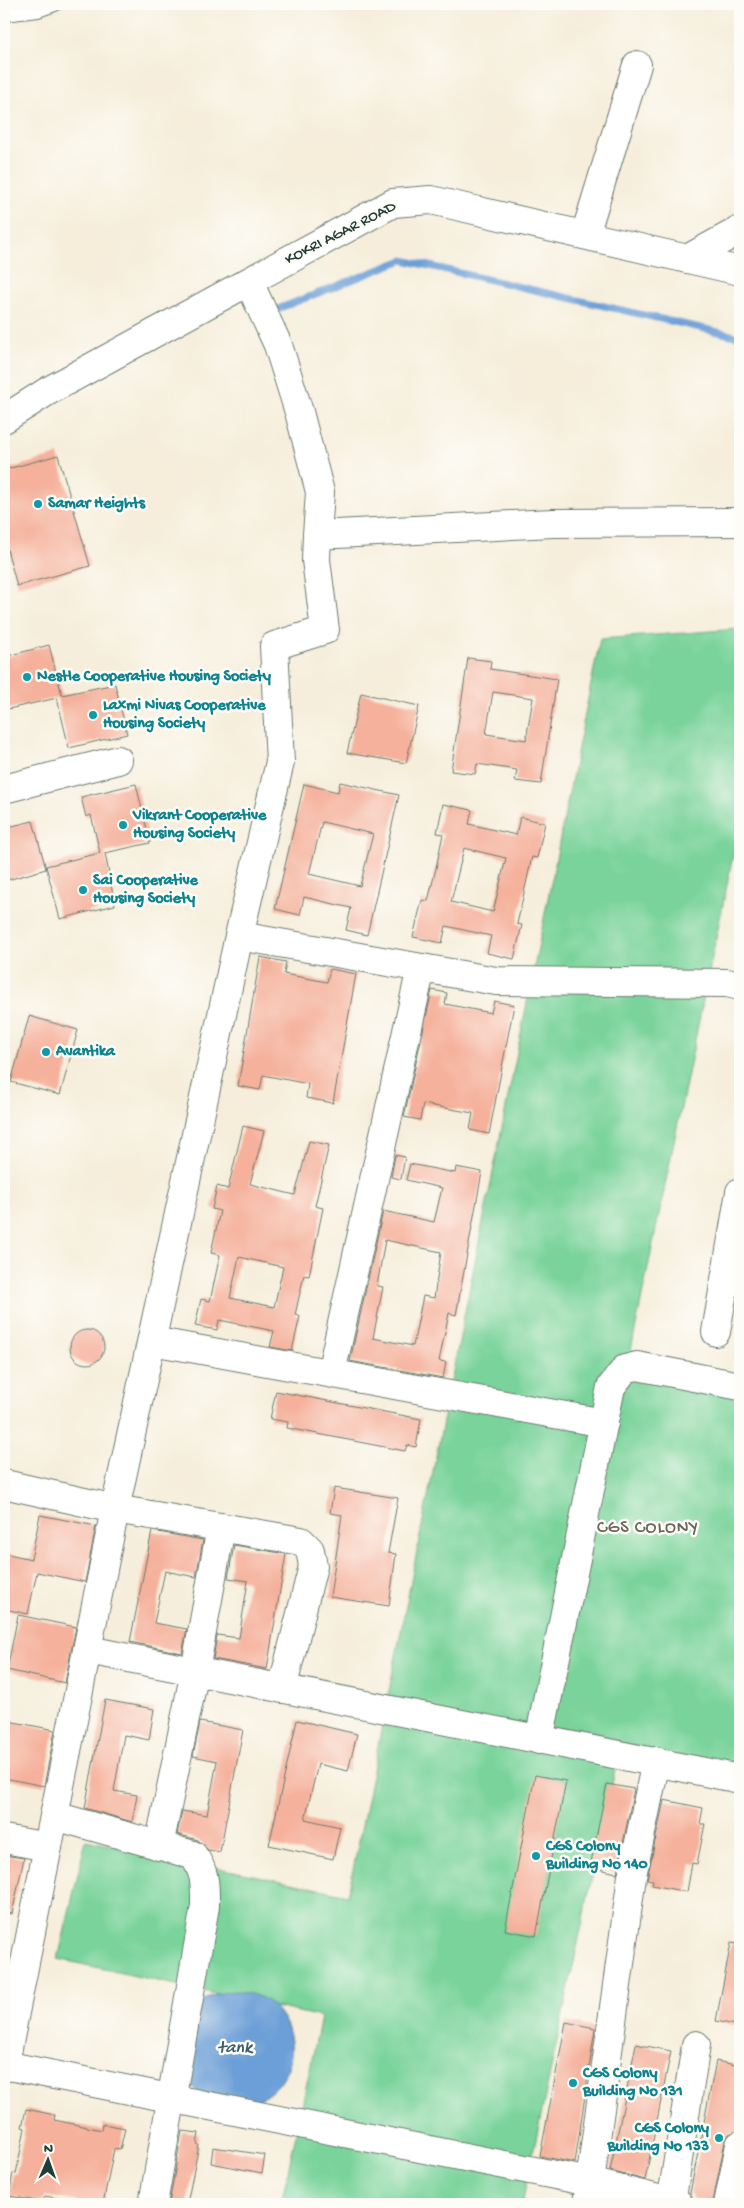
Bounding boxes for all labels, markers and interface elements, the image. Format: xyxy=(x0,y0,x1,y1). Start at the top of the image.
street label: KOKRI AGAR ROAD xyxy=(282,198,400,270)
place label: Samar Heights xyxy=(48,495,146,514)
marker: Samar Heights xyxy=(32,498,44,510)
place label: Nestle Cooperative Housing Society xyxy=(37,668,271,687)
marker: Nestle Cooperative Housing Society xyxy=(21,671,33,683)
place label: Laxmi Nivas Cooperative Housing Society xyxy=(103,697,266,734)
marker: Laxmi Nivas Cooperative Housing Society xyxy=(87,709,99,721)
place label: Vikrant Cooperative Housing Society xyxy=(132,807,267,844)
marker: Vikrant Cooperative Housing Society xyxy=(117,819,129,831)
place label: Sai Cooperative Housing Society xyxy=(93,872,199,909)
marker: Sai Cooperative Housing Society xyxy=(77,884,89,896)
place label: Avantika xyxy=(55,1043,116,1062)
marker: Avantika xyxy=(40,1046,52,1058)
district label: CGS COLONY xyxy=(597,1518,699,1539)
place label: CGS Colony Building No 140 xyxy=(545,1838,648,1875)
marker: CGS Colony Building No 140 xyxy=(530,1850,542,1862)
water label: tank xyxy=(218,2038,254,2059)
place label: CGS Colony Building No 131 xyxy=(582,2065,683,2102)
marker: CGS Colony Building No 131 xyxy=(567,2077,579,2089)
place label: CGS Colony Building No 133 xyxy=(606,2120,709,2157)
marker: CGS Colony Building No 133 xyxy=(713,2132,725,2144)
north arrow xyxy=(22,2136,72,2186)
text: N xyxy=(44,2141,53,2158)

